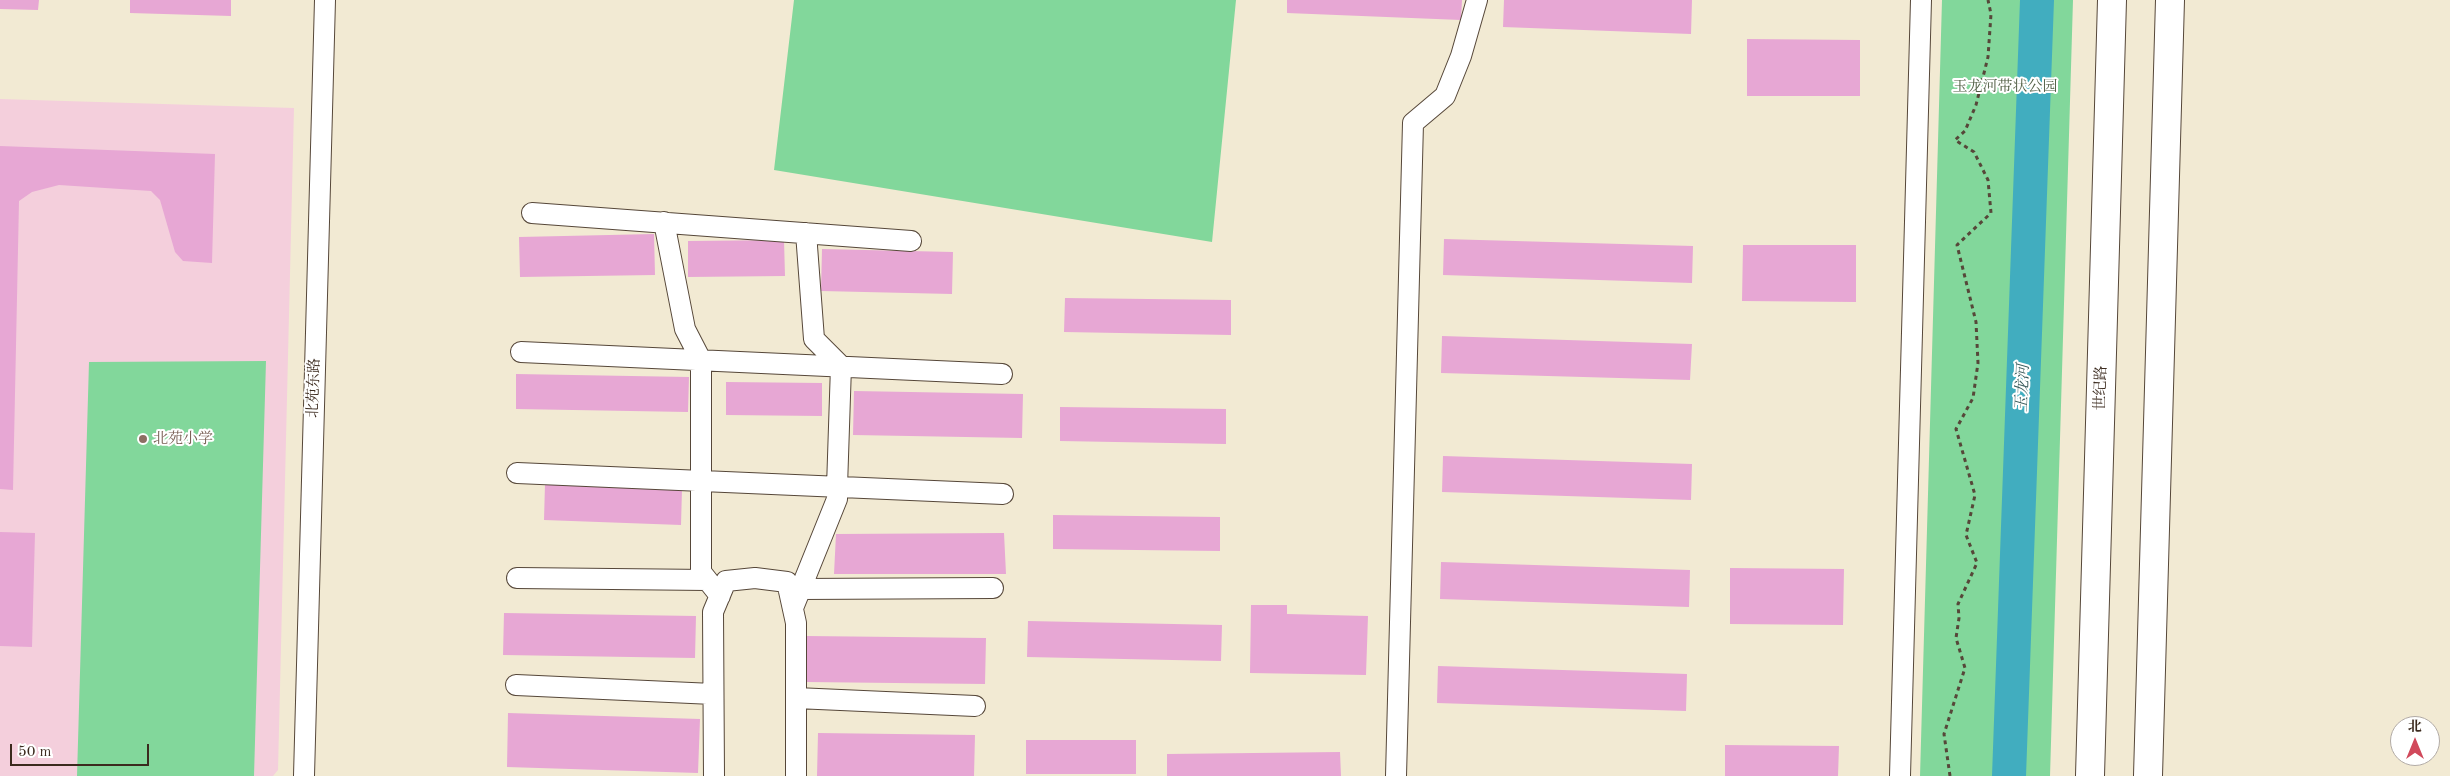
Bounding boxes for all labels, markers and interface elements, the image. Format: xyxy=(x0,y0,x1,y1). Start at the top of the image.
park label: 玉龙河带状公园 xyxy=(1953,78,2057,96)
street label: 北苑东路 xyxy=(304,358,324,418)
water label: 玉龙河 xyxy=(2013,364,2033,412)
street label: 世纪路 xyxy=(2091,365,2111,411)
place label: 北苑小学 xyxy=(153,430,213,448)
marker: 北苑小学 xyxy=(137,433,149,445)
north arrow xyxy=(2390,716,2440,766)
text: 北 xyxy=(2408,720,2422,734)
scale bar xyxy=(12,734,151,766)
text: 50 m xyxy=(18,745,52,760)

